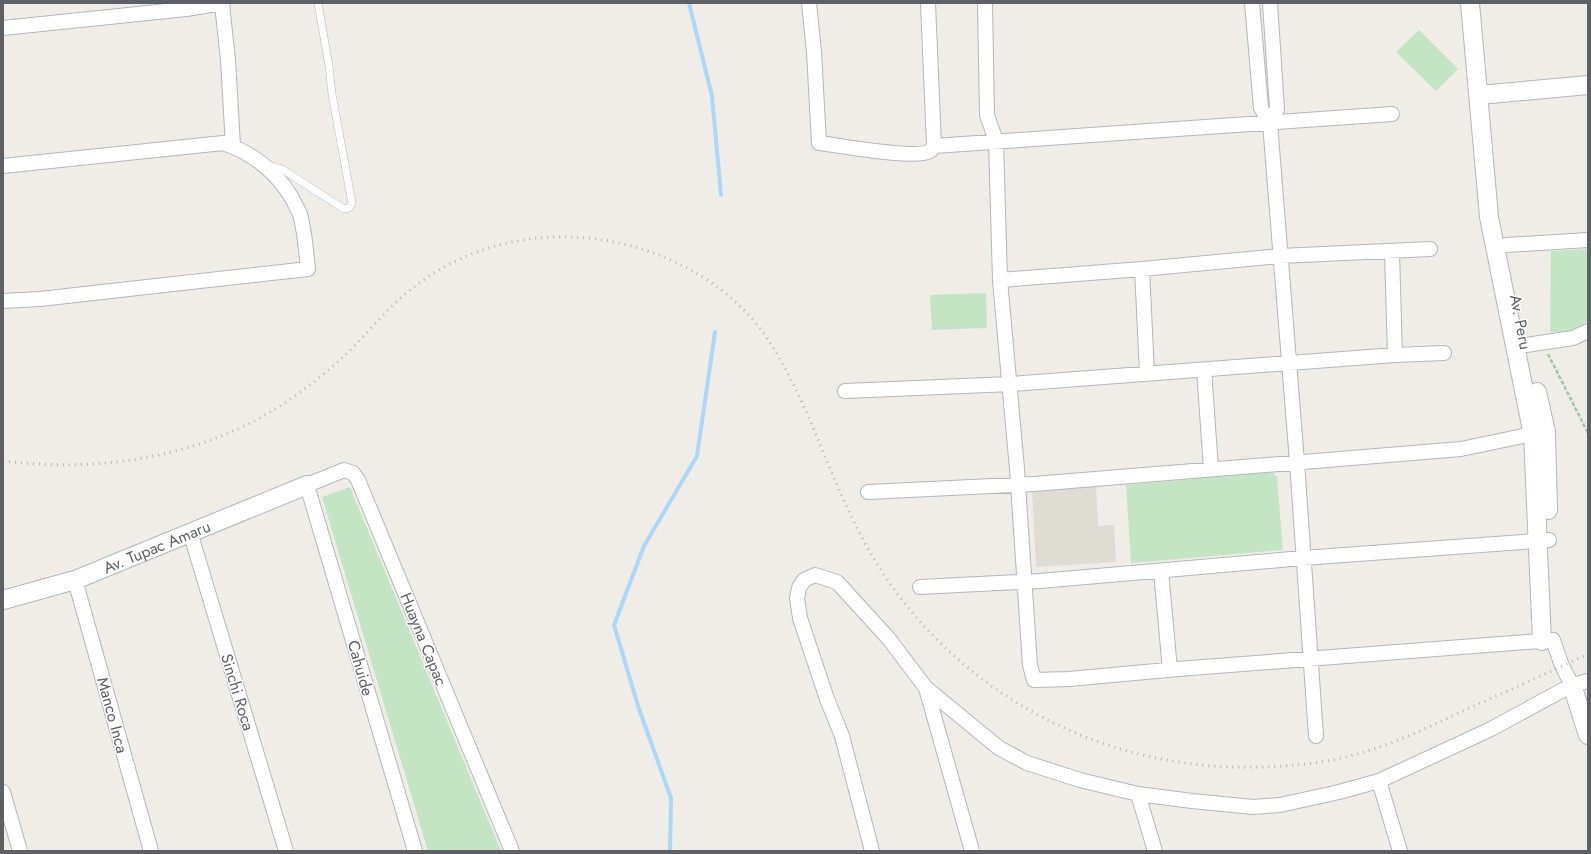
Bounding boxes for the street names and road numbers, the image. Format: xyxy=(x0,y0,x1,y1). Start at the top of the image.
street label: Av. Peru xyxy=(1504,292,1537,352)
street label: Av. Tupac Amaru xyxy=(100,515,214,579)
street label: Huayna Capac xyxy=(394,589,453,689)
street label: Cahuide xyxy=(342,638,379,699)
street label: Sinchi Roca xyxy=(215,651,260,733)
street label: Manco Inca xyxy=(91,675,134,756)

